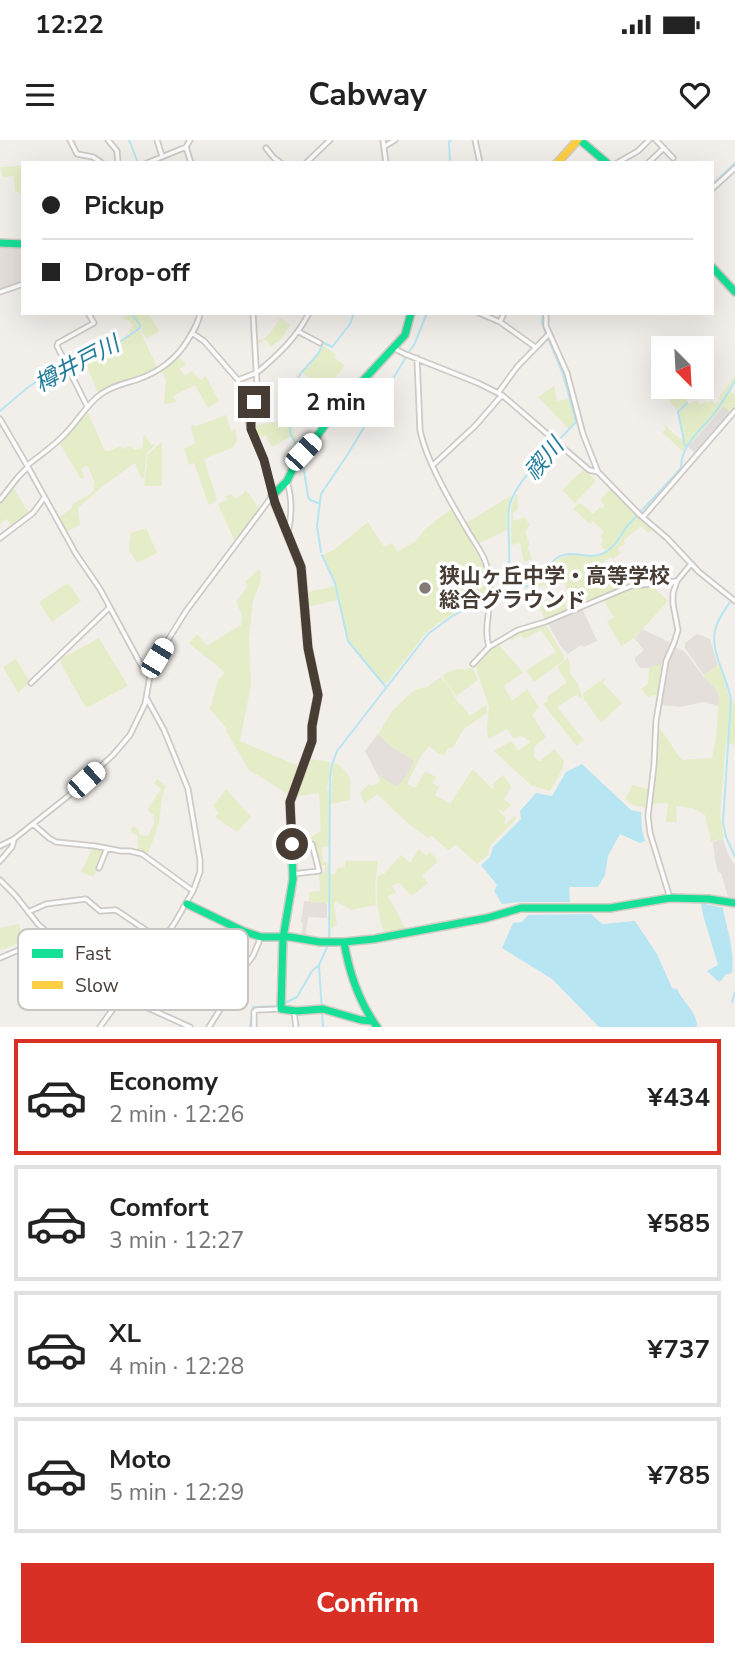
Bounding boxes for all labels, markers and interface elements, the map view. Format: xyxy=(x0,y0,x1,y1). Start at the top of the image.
text: 12:22 xyxy=(35,7,104,42)
text: Cabway xyxy=(308,73,427,116)
icon: menu xyxy=(21,76,59,114)
icon: heart xyxy=(676,76,714,114)
text: Pickup xyxy=(84,188,164,223)
text: Drop-off xyxy=(84,255,190,290)
water label: 樽井戸川 xyxy=(29,327,128,399)
north arrow xyxy=(651,336,714,399)
map controls xyxy=(651,336,714,399)
callout: 2 min xyxy=(278,378,394,426)
route end xyxy=(238,386,270,418)
text: 2 min xyxy=(306,387,366,418)
car xyxy=(281,429,326,475)
water label: 禊川 xyxy=(517,429,573,487)
place label: 狭山ヶ丘中学・高等学校 総合グラウンド xyxy=(439,562,670,614)
marker: 狭山ヶ丘中学・高等学校 総合グラウンド xyxy=(417,580,433,596)
car xyxy=(138,635,177,681)
car xyxy=(64,758,109,802)
route start xyxy=(276,828,308,860)
legend xyxy=(18,929,248,1010)
text: Fast xyxy=(75,941,111,967)
text: Slow xyxy=(75,973,119,999)
text: Economy xyxy=(109,1064,218,1099)
icon: car xyxy=(25,1066,88,1129)
text: ¥434 xyxy=(648,1080,710,1115)
text: 2 min · 12:26 xyxy=(109,1099,244,1130)
text: Comfort xyxy=(109,1190,209,1225)
icon: car xyxy=(25,1192,88,1255)
text: ¥585 xyxy=(648,1206,710,1241)
text: 3 min · 12:27 xyxy=(109,1225,244,1256)
text: XL xyxy=(109,1316,141,1351)
icon: car xyxy=(25,1318,88,1381)
text: ¥737 xyxy=(648,1332,710,1367)
text: 4 min · 12:28 xyxy=(109,1351,244,1382)
text: Moto xyxy=(109,1442,171,1477)
icon: car xyxy=(25,1444,88,1507)
text: ¥785 xyxy=(648,1458,710,1493)
text: 5 min · 12:29 xyxy=(109,1477,244,1508)
button: Confirm xyxy=(21,1563,714,1643)

